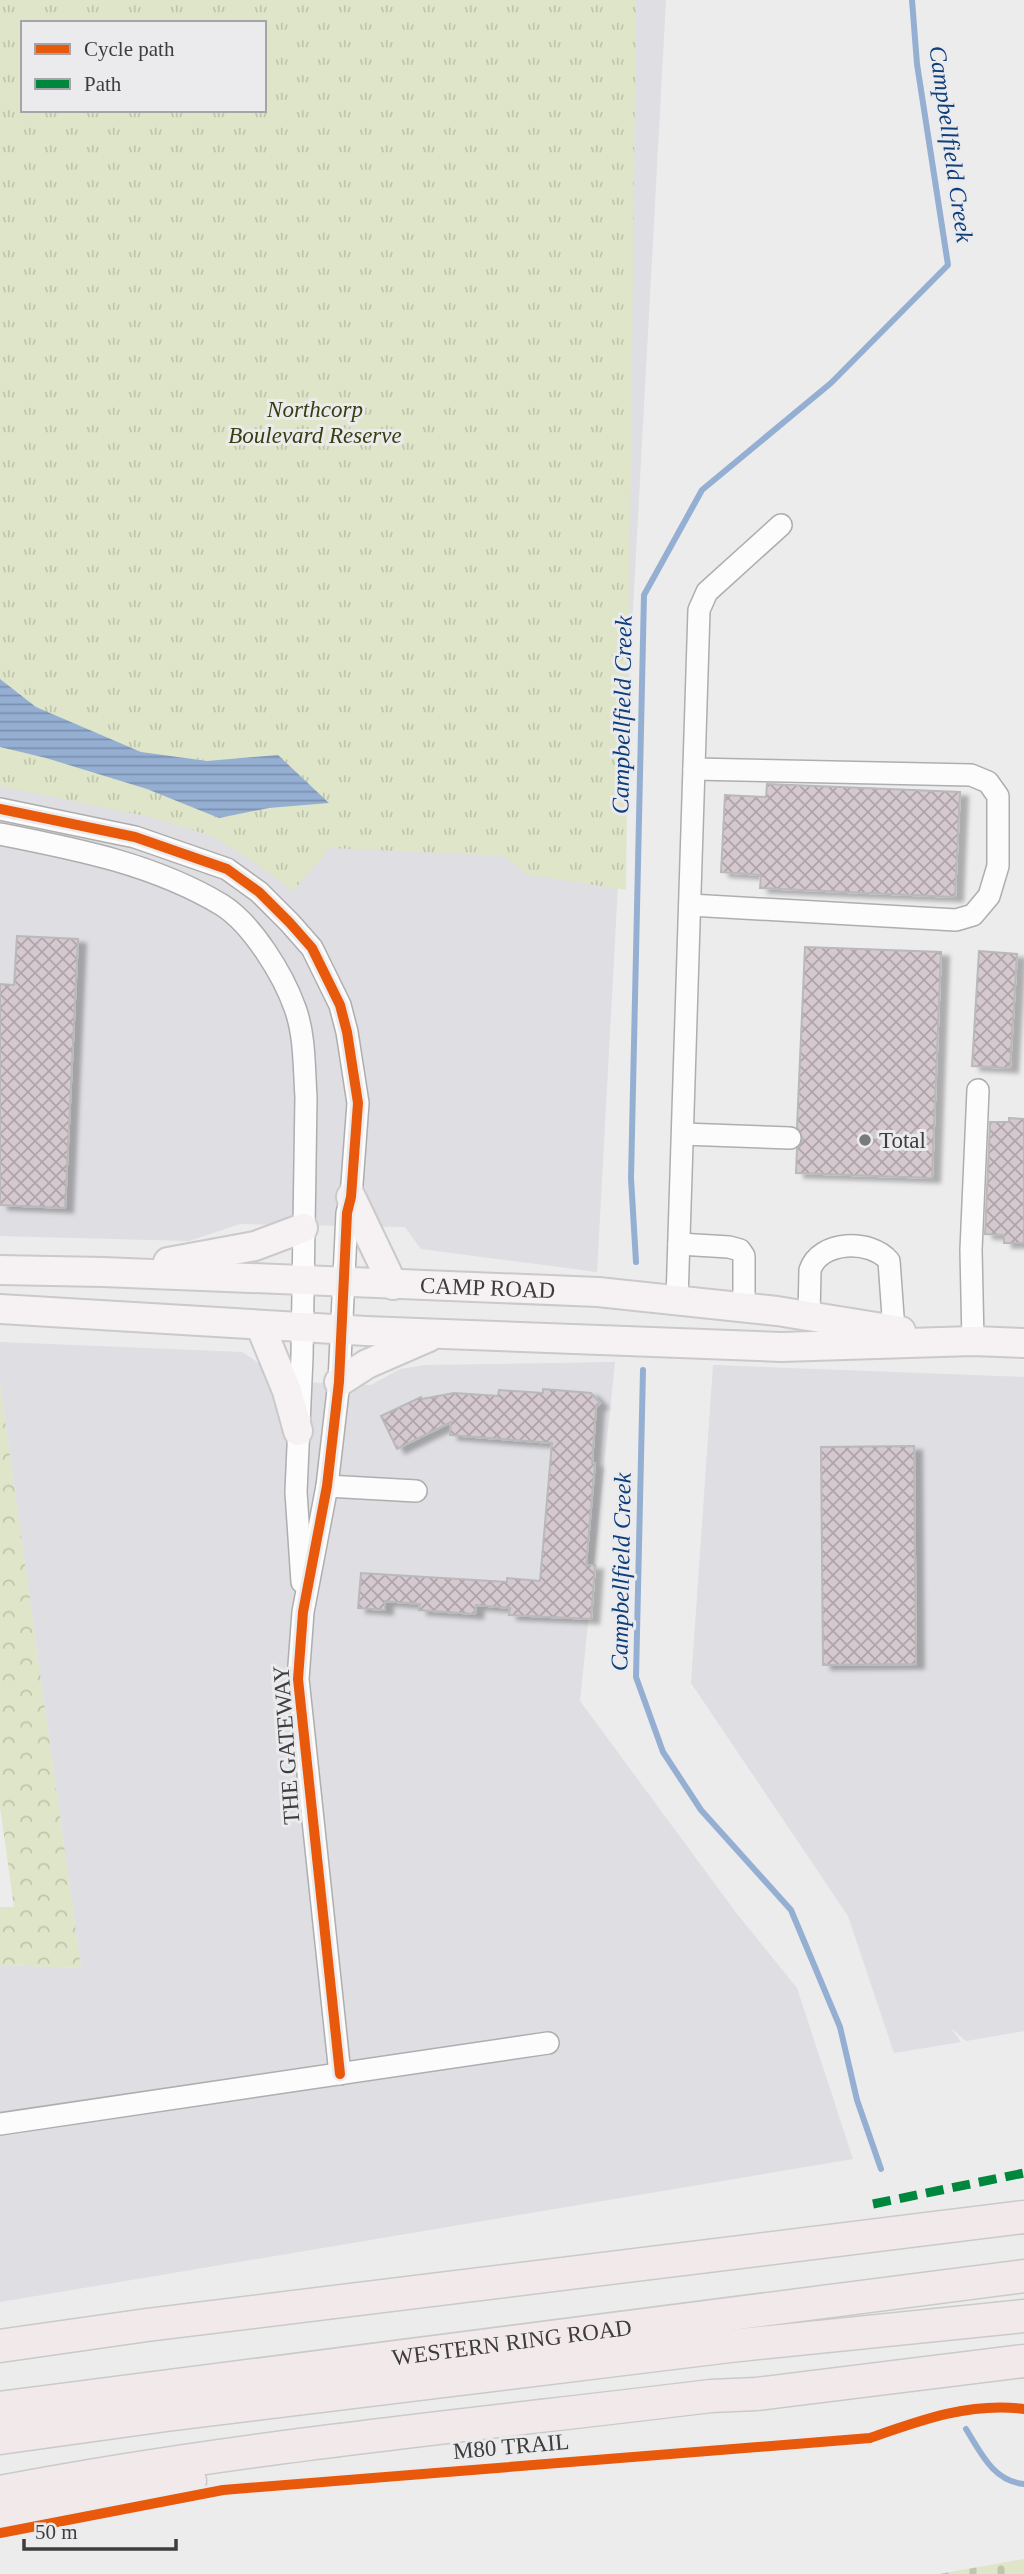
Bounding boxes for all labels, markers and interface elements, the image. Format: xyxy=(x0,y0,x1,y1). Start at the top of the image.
legend xyxy=(21,21,266,112)
text: Cycle path xyxy=(84,37,175,61)
water label: Campbellfield Creek xyxy=(924,44,978,244)
text: Path xyxy=(84,72,122,96)
park label: Northcorp Boulevard Reserve xyxy=(228,397,402,448)
water label: Campbellfield Creek xyxy=(607,615,637,814)
place label: Total xyxy=(879,1128,926,1153)
marker: Total xyxy=(857,1132,873,1148)
street label: CAMP ROAD xyxy=(420,1273,556,1303)
water label: Campbellfield Creek xyxy=(606,1472,636,1671)
street label: THE GATEWAY xyxy=(268,1664,305,1825)
street label: WESTERN RING ROAD xyxy=(390,2315,633,2370)
street label: M80 TRAIL xyxy=(452,2429,570,2464)
scale bar xyxy=(24,2508,177,2552)
text: 50 m xyxy=(35,2520,78,2544)

